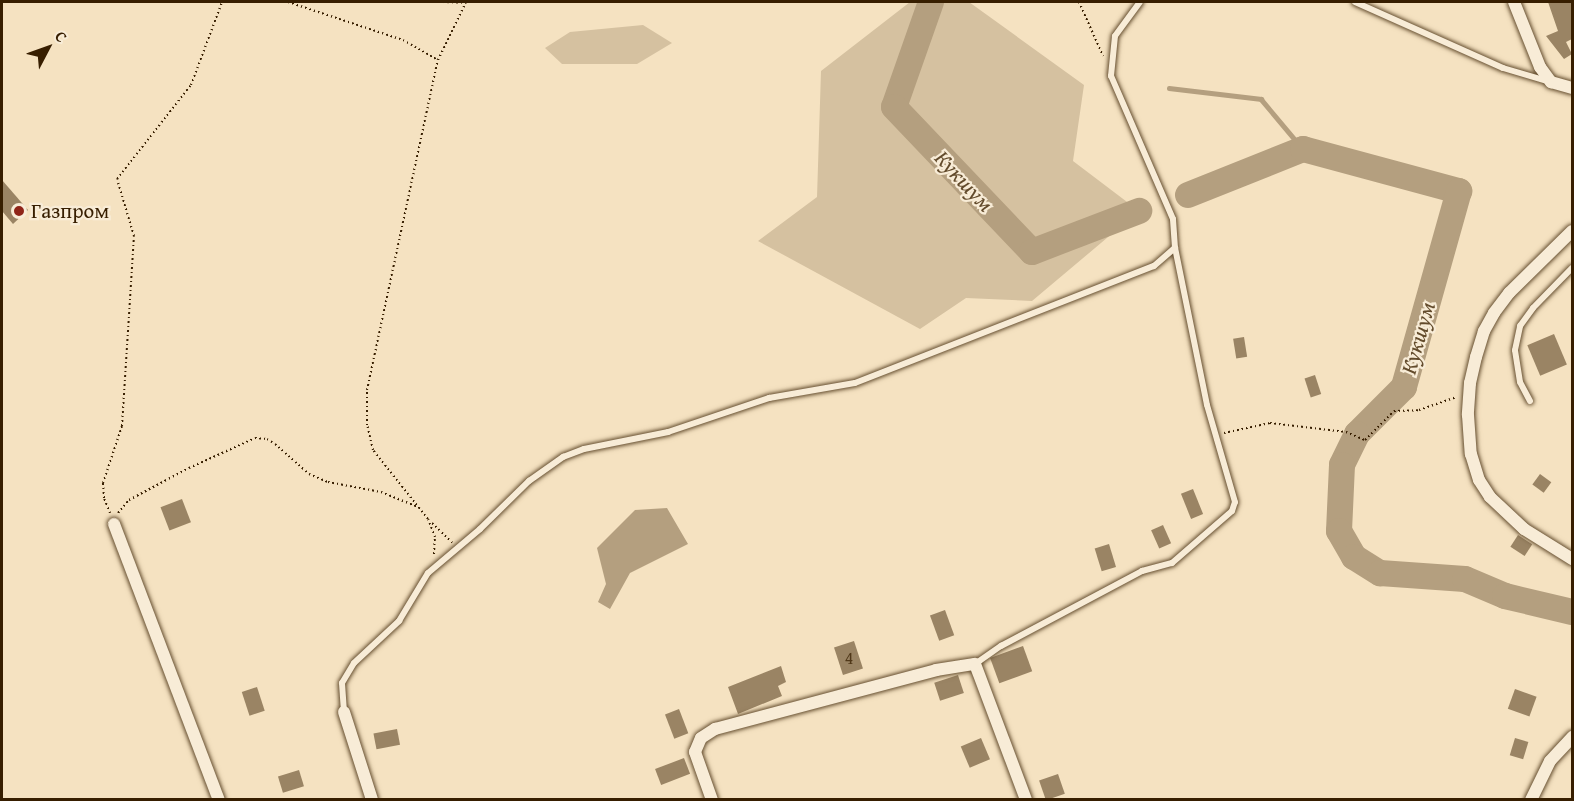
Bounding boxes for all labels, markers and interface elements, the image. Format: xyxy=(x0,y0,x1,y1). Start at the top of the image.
north arrow xyxy=(18,18,78,78)
text: С xyxy=(50,25,74,47)
water label: Кукшум xyxy=(929,145,999,217)
place label: Газпром xyxy=(31,198,109,224)
marker: Газпром xyxy=(12,204,26,218)
water label: Кукшум xyxy=(1395,299,1441,377)
house number: 4 xyxy=(845,647,853,669)

